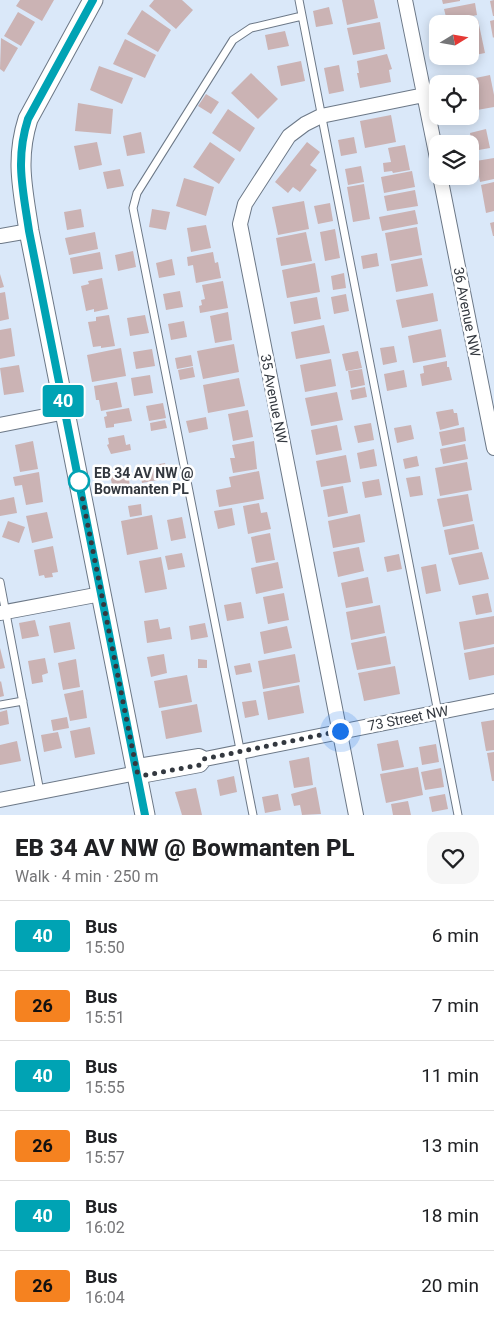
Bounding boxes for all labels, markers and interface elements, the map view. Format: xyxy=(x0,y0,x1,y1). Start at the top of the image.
north arrow xyxy=(429,15,479,65)
map controls xyxy=(429,15,479,185)
button: locate xyxy=(429,75,479,125)
button: layers xyxy=(429,135,479,185)
street label: 36 Avenue NW xyxy=(450,266,484,359)
street label: 35 Avenue NW xyxy=(257,353,291,446)
line badge: 40 xyxy=(40,385,86,417)
text: 40 xyxy=(53,390,73,411)
place label: EB 34 AV NW @ Bowmanten PL xyxy=(94,465,193,497)
marker: EB 34 AV NW @ Bowmanten PL xyxy=(68,470,90,492)
street label: 73 Street NW xyxy=(366,702,450,734)
your location xyxy=(328,719,353,744)
button: heart xyxy=(427,832,479,884)
text: EB 34 AV NW @ Bowmanten PL xyxy=(15,834,355,862)
text: Walk · 4 min · 250 m xyxy=(15,867,159,886)
text: Bus xyxy=(85,915,118,938)
text: 6 min xyxy=(432,924,479,947)
text: 40 xyxy=(32,925,53,946)
text: 15:50 xyxy=(85,938,125,957)
text: Bus xyxy=(85,985,118,1008)
text: 7 min xyxy=(432,994,479,1017)
text: 26 xyxy=(32,995,53,1016)
text: 15:51 xyxy=(85,1008,125,1027)
text: Bus xyxy=(85,1055,118,1078)
text: 11 min xyxy=(421,1064,479,1087)
text: 40 xyxy=(32,1065,53,1086)
text: 15:55 xyxy=(85,1078,125,1097)
text: Bus xyxy=(85,1125,118,1148)
text: 13 min xyxy=(421,1134,479,1157)
text: 26 xyxy=(32,1135,53,1156)
text: 15:57 xyxy=(85,1148,125,1167)
text: Bus xyxy=(85,1195,118,1218)
text: 18 min xyxy=(421,1204,479,1227)
text: 40 xyxy=(32,1205,53,1226)
text: 16:02 xyxy=(85,1218,125,1237)
text: Bus xyxy=(85,1265,118,1288)
text: 20 min xyxy=(421,1274,479,1297)
text: 26 xyxy=(32,1275,53,1296)
text: 16:04 xyxy=(85,1288,125,1307)

